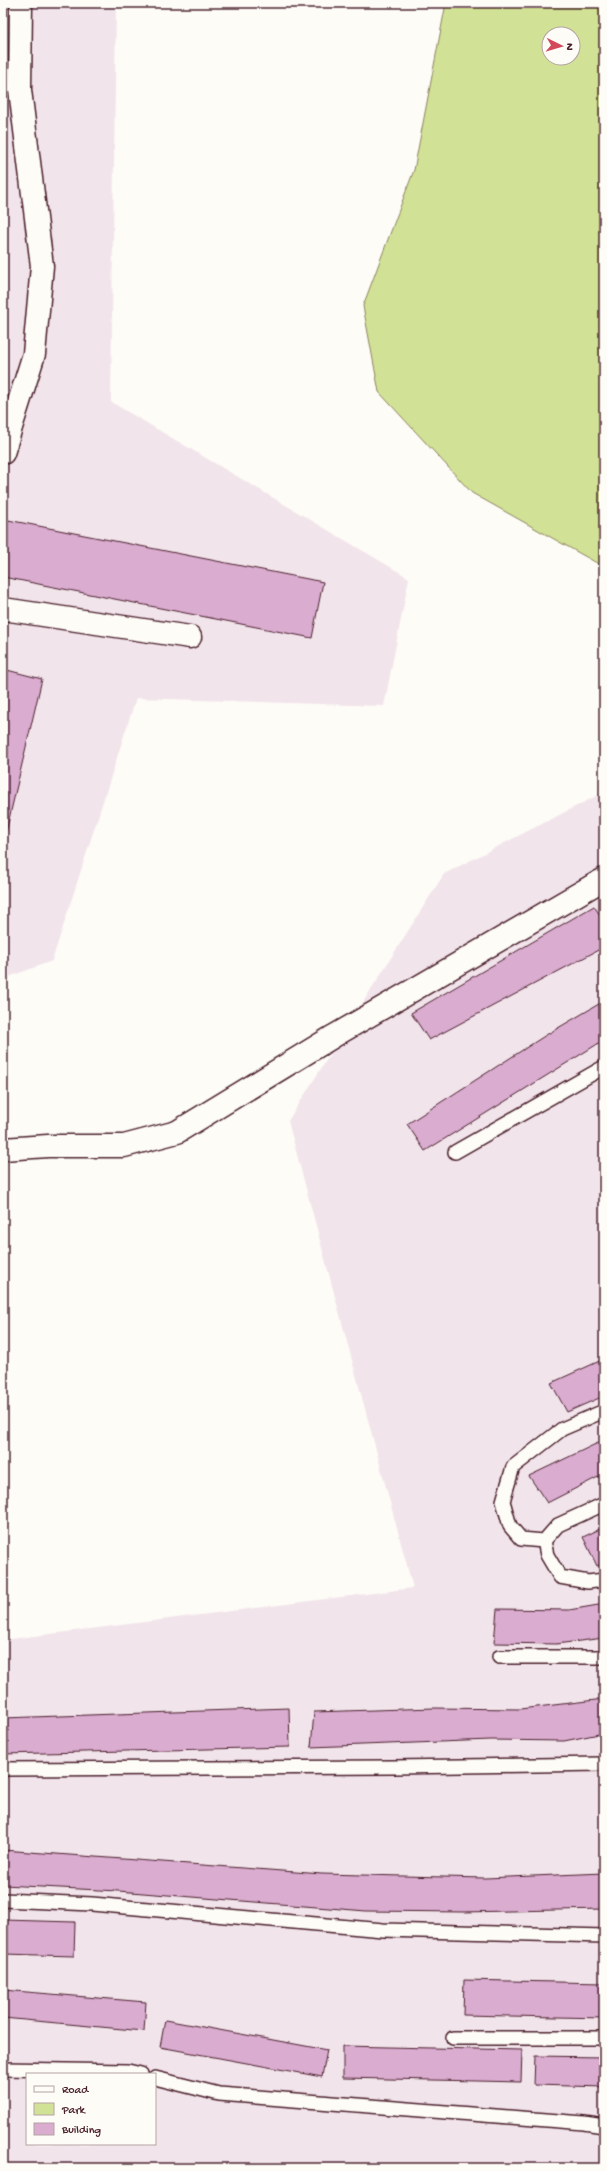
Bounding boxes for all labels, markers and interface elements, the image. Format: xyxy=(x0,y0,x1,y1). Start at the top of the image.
north arrow xyxy=(541,26,581,66)
text: N xyxy=(563,43,575,51)
legend xyxy=(26,2073,156,2145)
text: Road xyxy=(62,2084,89,2098)
text: Park xyxy=(61,2104,87,2118)
text: Building xyxy=(61,2124,101,2138)

